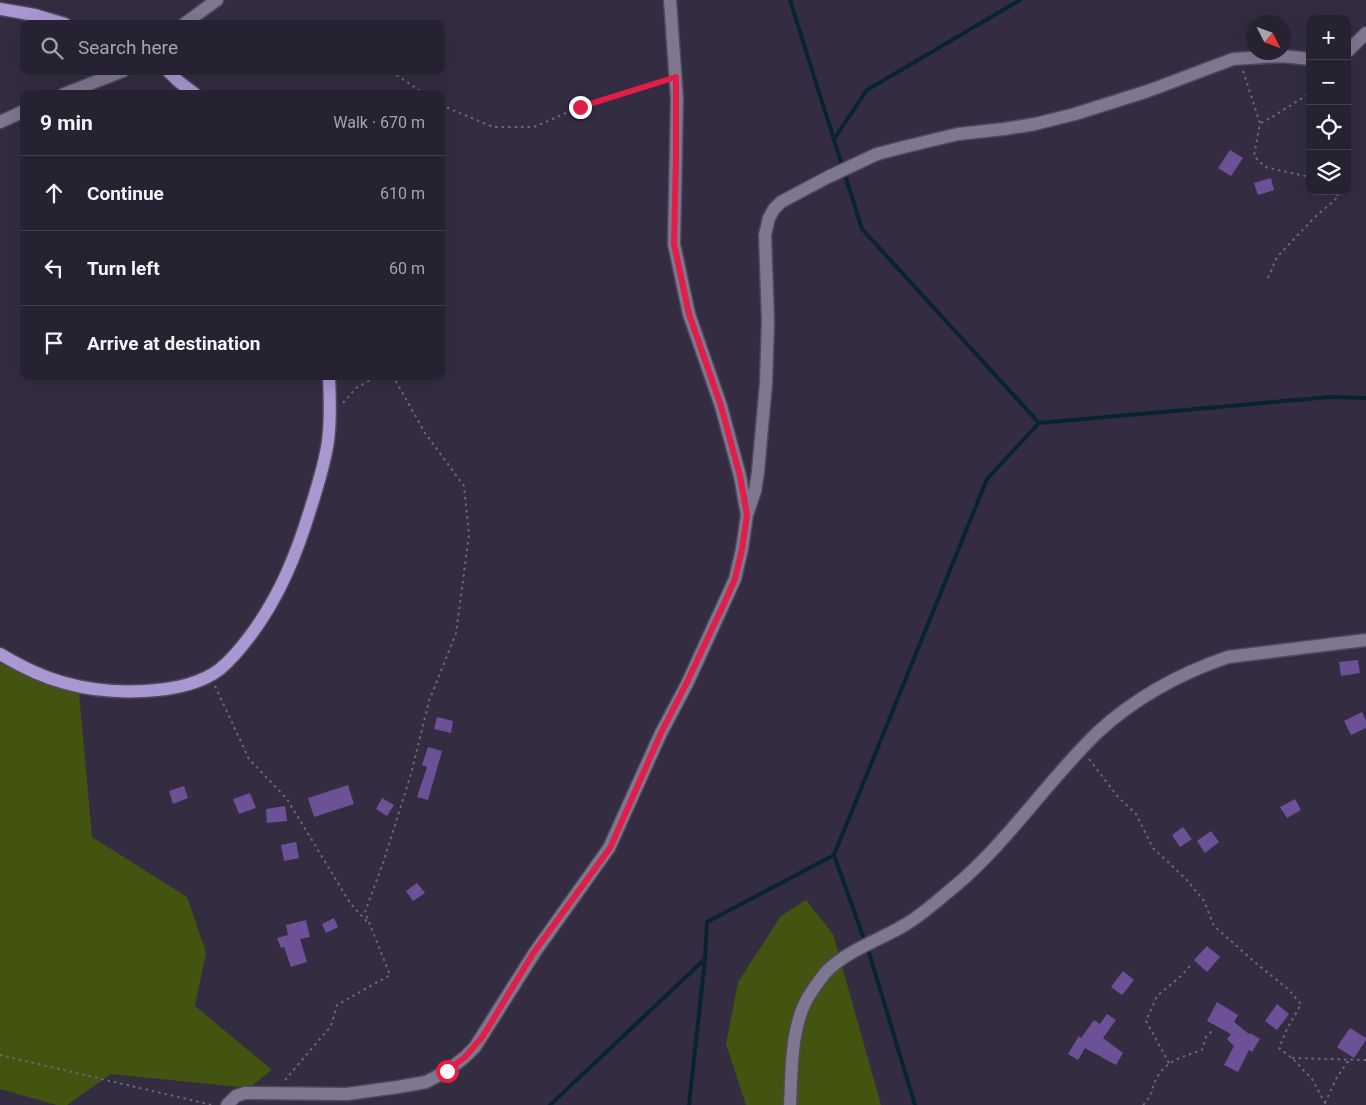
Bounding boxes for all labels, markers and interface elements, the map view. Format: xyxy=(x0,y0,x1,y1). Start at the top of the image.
north arrow xyxy=(1246,15,1291,60)
map controls xyxy=(1306,15,1351,195)
button: + xyxy=(1306,15,1351,60)
search box xyxy=(20,20,445,75)
icon: search xyxy=(38,34,66,62)
text: Search here xyxy=(78,36,178,59)
button: − xyxy=(1306,60,1351,105)
route end xyxy=(569,96,592,119)
button: locate xyxy=(1306,105,1351,150)
text: 9 min xyxy=(40,111,93,135)
text: Walk · 670 m xyxy=(333,113,425,132)
button: layers xyxy=(1306,150,1351,195)
icon: ahead xyxy=(40,179,68,207)
text: Continue xyxy=(87,182,164,205)
text: 610 m xyxy=(380,184,425,203)
icon: left xyxy=(40,254,68,282)
text: Turn left xyxy=(87,257,160,280)
text: 60 m xyxy=(389,259,425,278)
icon: arrive xyxy=(40,329,68,357)
text: Arrive at destination xyxy=(87,332,260,355)
route start xyxy=(436,1060,459,1083)

